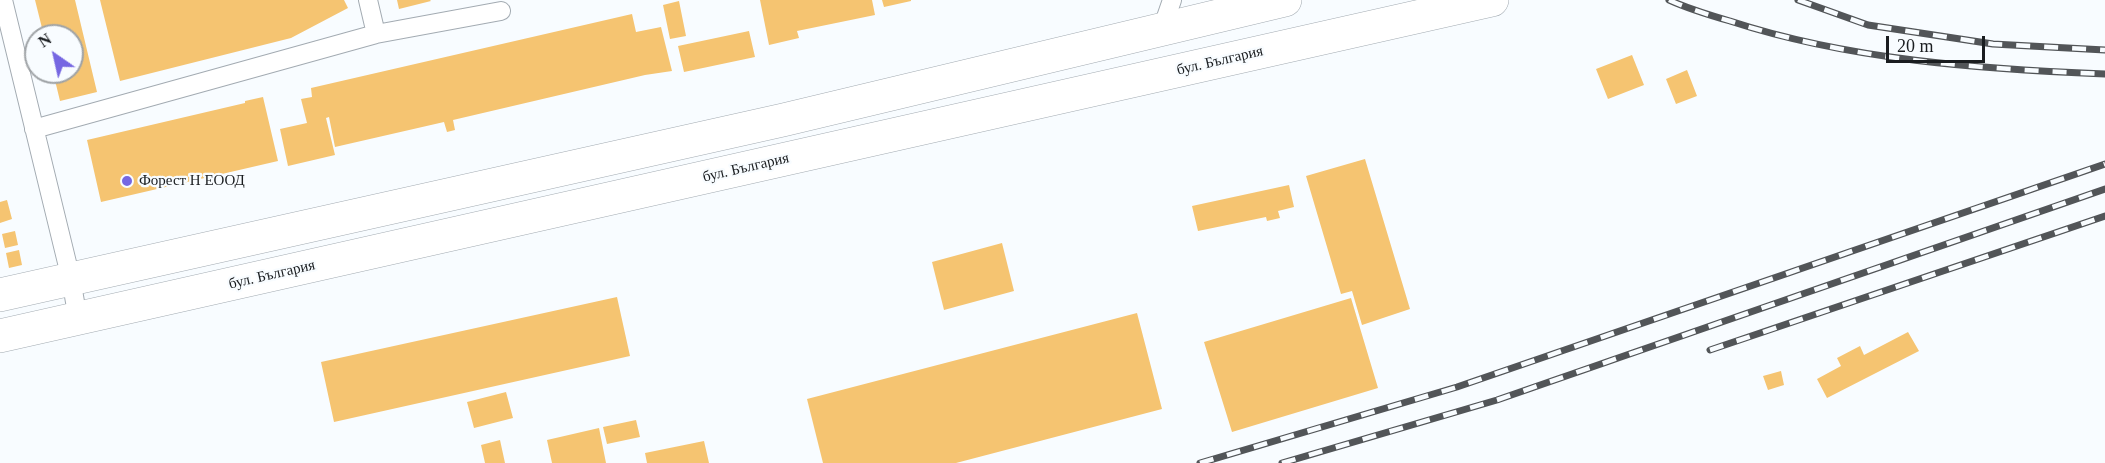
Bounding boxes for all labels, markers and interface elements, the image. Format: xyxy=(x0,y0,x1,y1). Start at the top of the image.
north arrow xyxy=(24,24,84,84)
scale bar xyxy=(1889,24,1988,62)
text: N xyxy=(35,30,54,51)
text: 20 m xyxy=(1897,36,1934,56)
street label: бул. България xyxy=(1175,42,1265,80)
street label: бул. България xyxy=(701,149,791,187)
place label: Форест Н ЕООД xyxy=(139,172,245,190)
marker: Форест Н ЕООД xyxy=(120,174,134,188)
street label: бул. България xyxy=(227,256,317,294)

